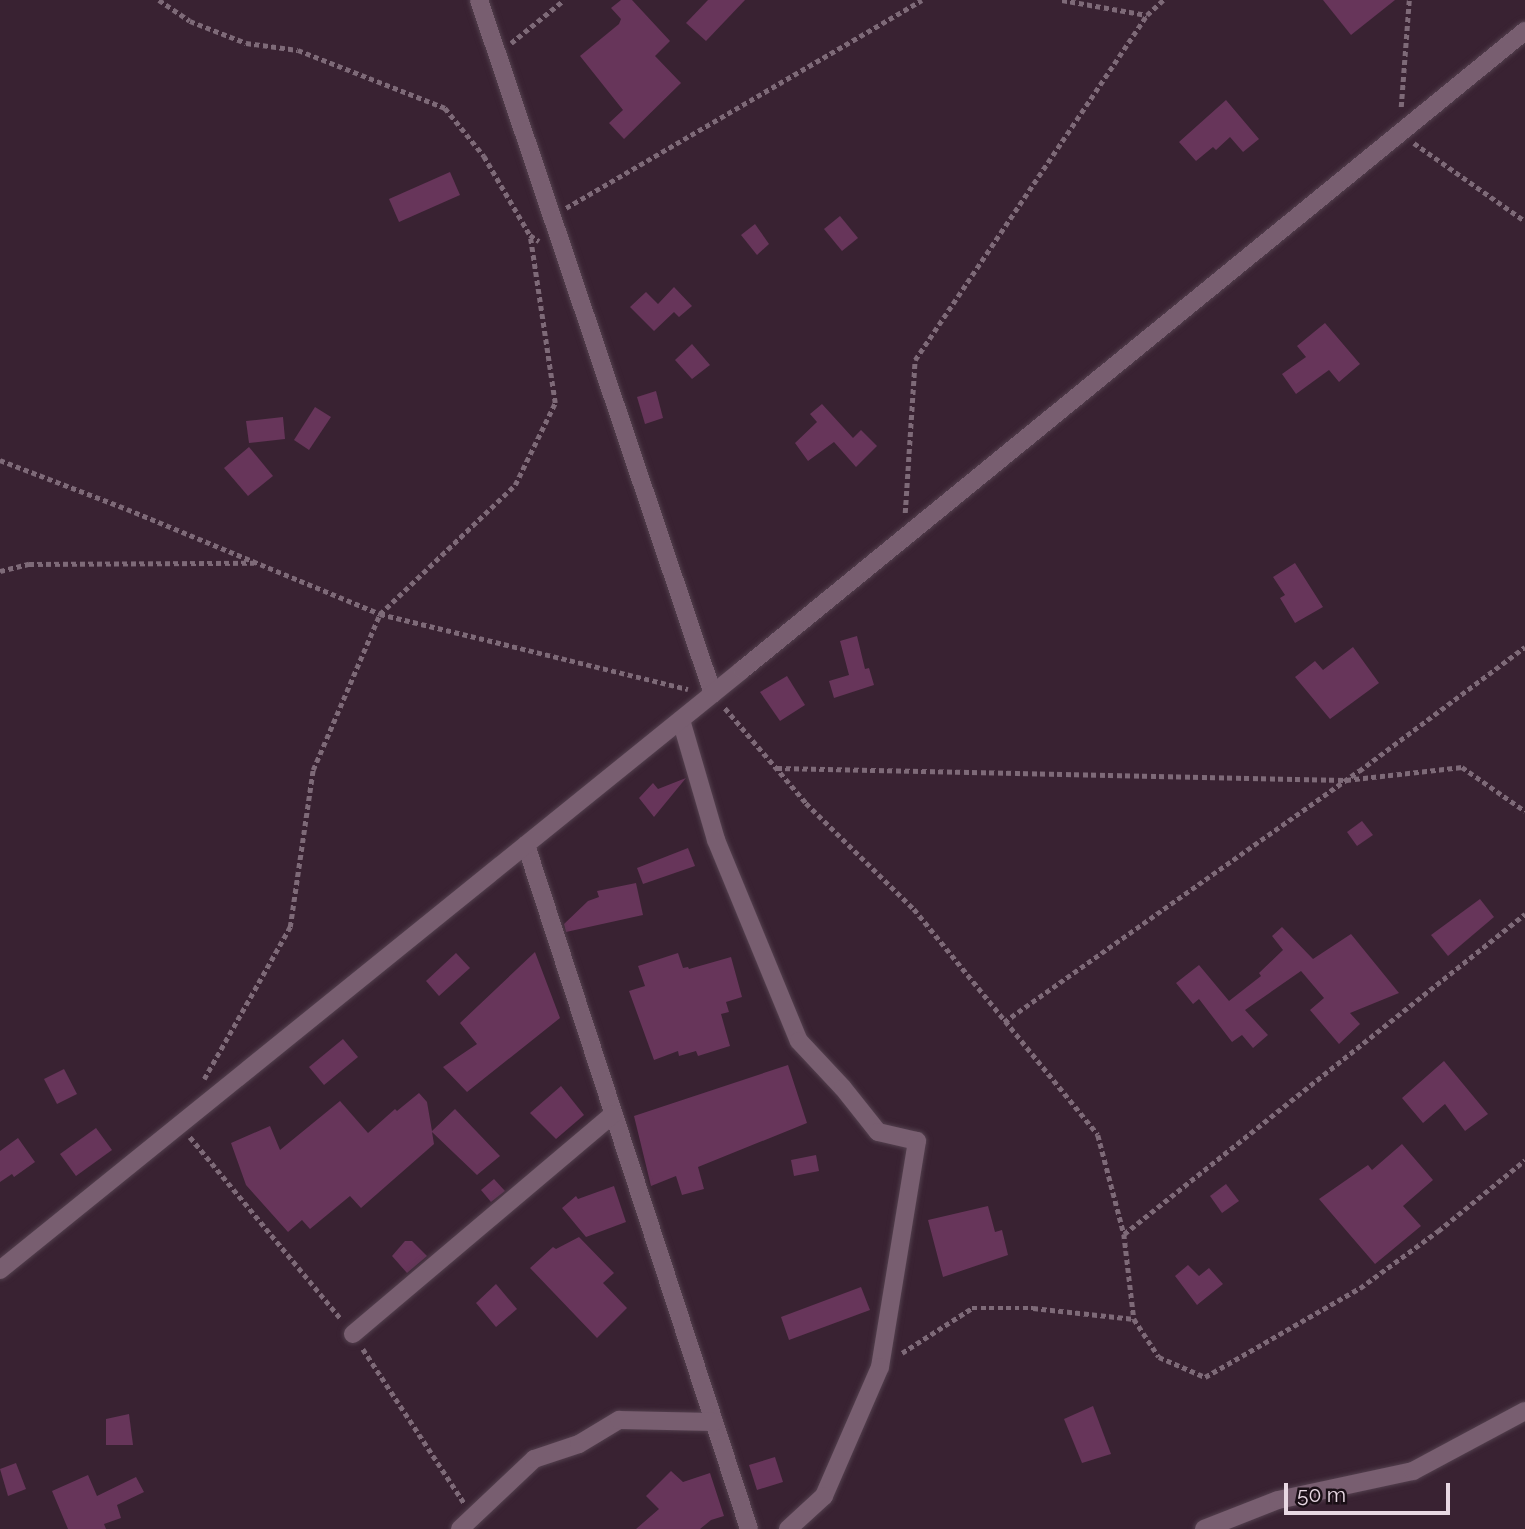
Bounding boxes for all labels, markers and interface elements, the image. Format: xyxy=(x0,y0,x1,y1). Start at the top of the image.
scale bar xyxy=(1287,1470,1453,1514)
text: 50 m xyxy=(1297,1482,1346,1507)

